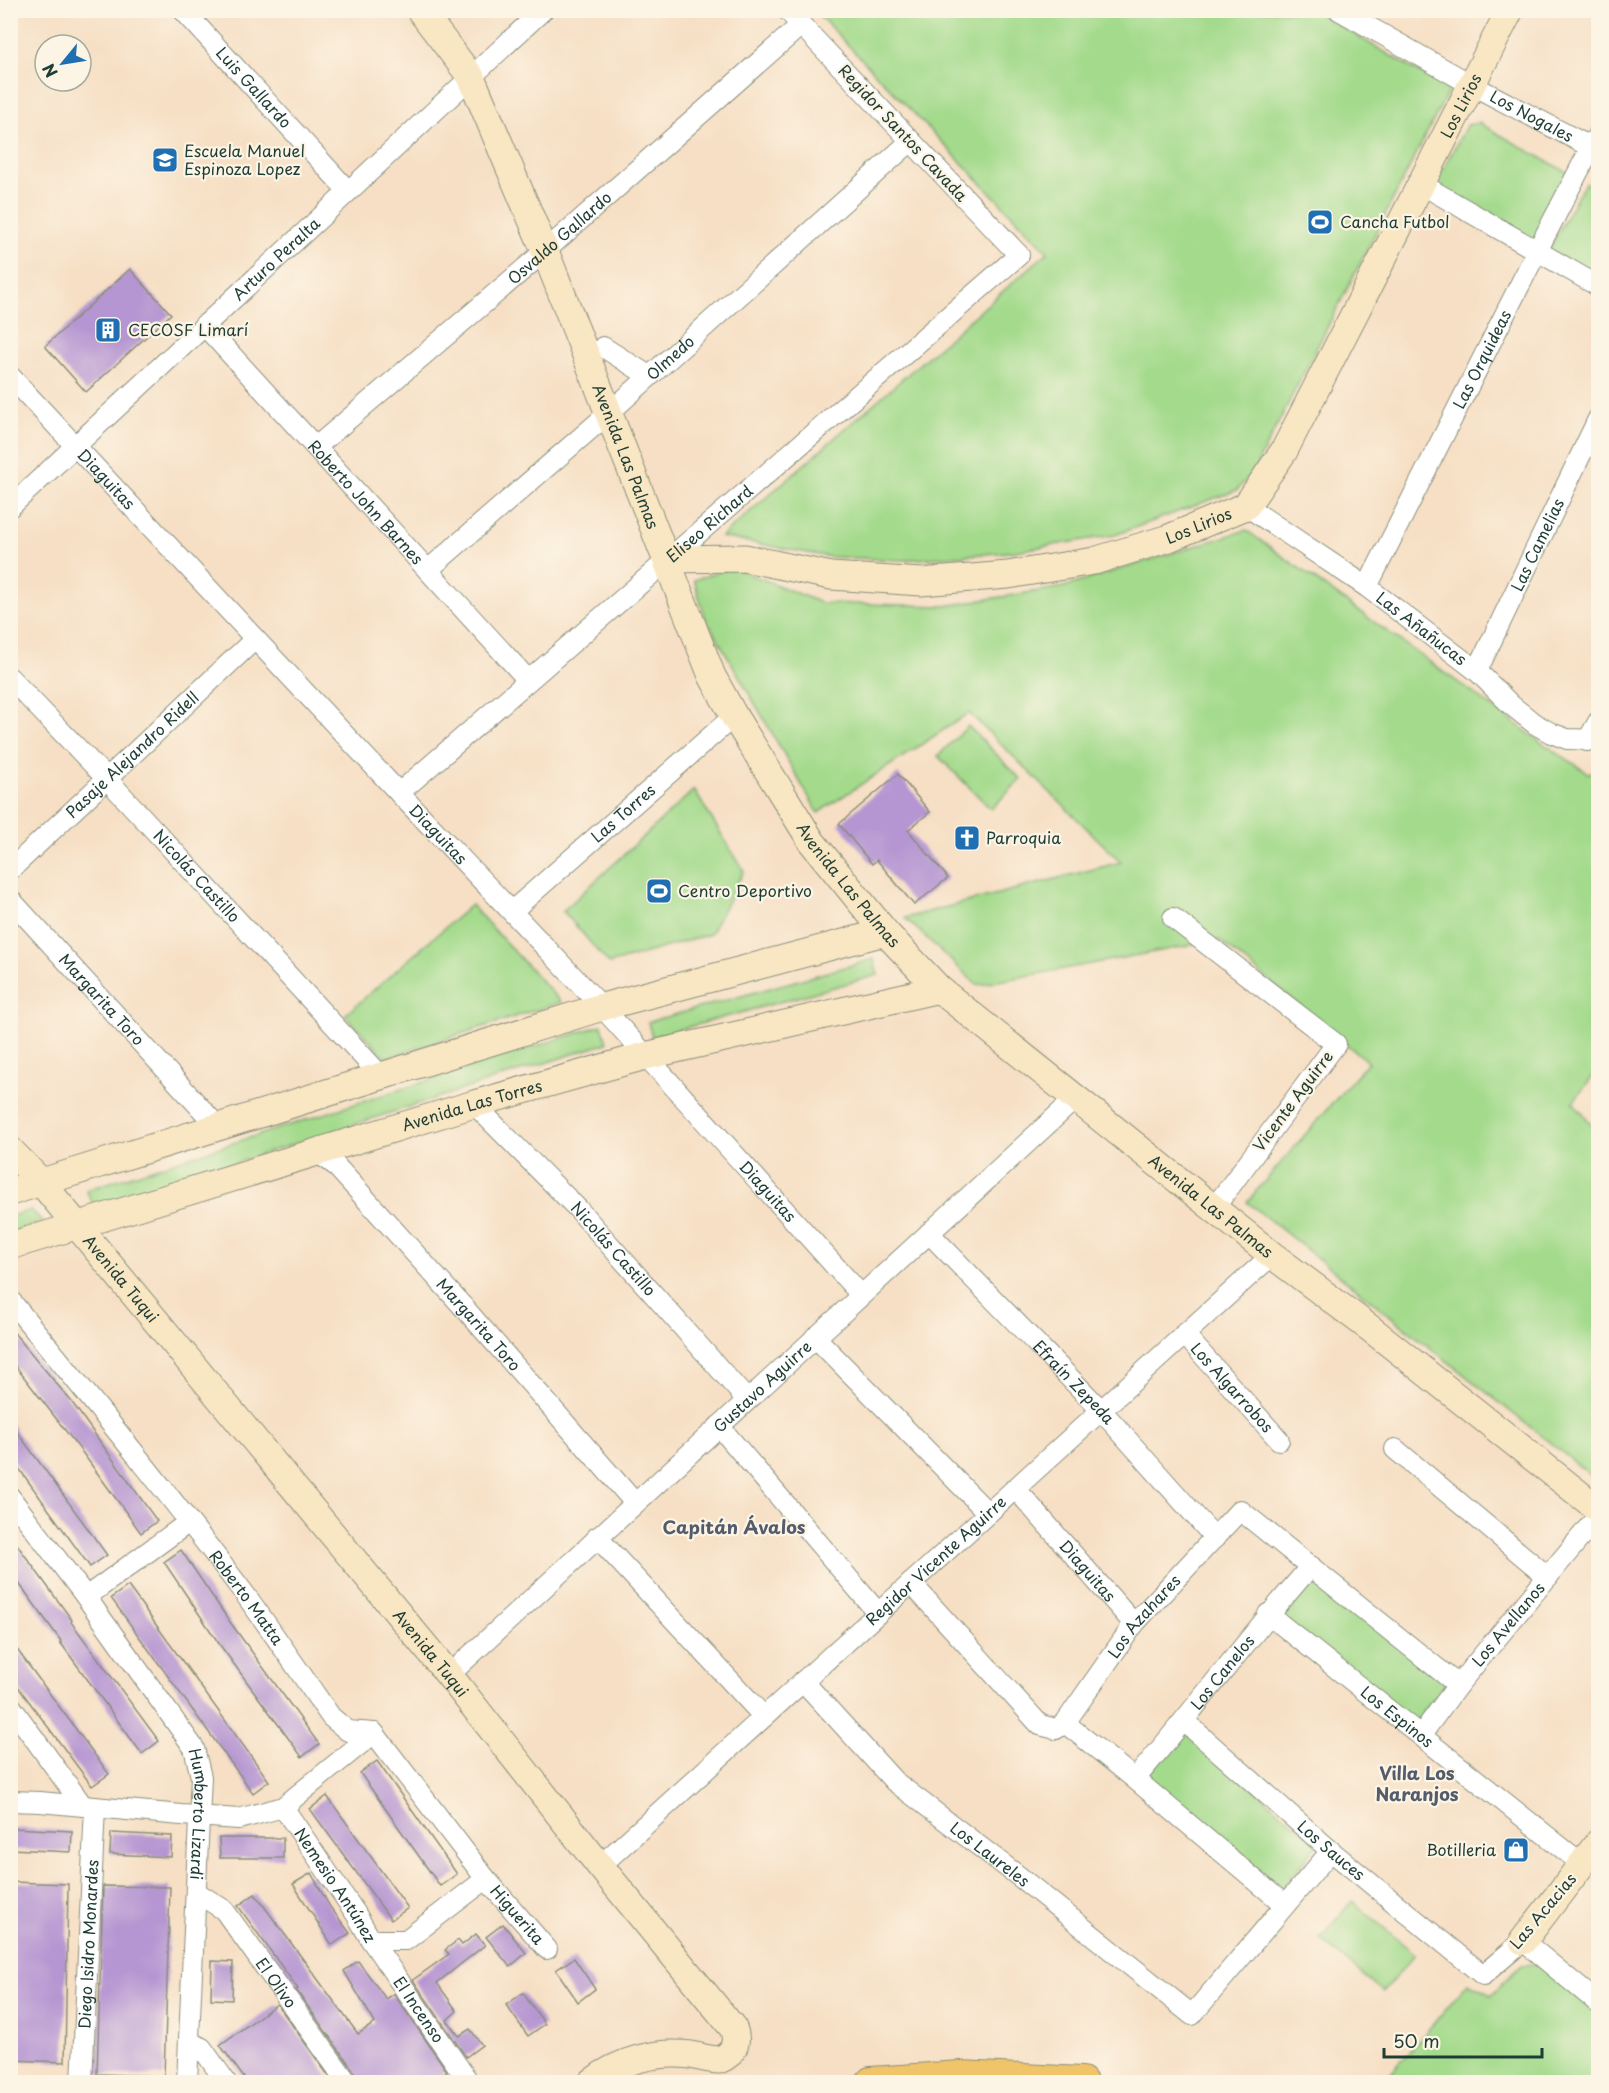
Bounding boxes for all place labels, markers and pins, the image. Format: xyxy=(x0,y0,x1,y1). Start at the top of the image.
place label: Escuela Manuel Espinoza Lopez xyxy=(184,138,305,180)
school or university icon: Escuela Manuel Espinoza Lopez xyxy=(150,145,180,175)
sports icon: Cancha Futbol xyxy=(1305,207,1335,237)
place label: Cancha Futbol xyxy=(1340,209,1450,233)
building icon: CECOSF Limarí xyxy=(93,315,123,345)
place label: CECOSF Limarí xyxy=(128,317,249,341)
church icon: Parroquia xyxy=(952,823,982,853)
place label: Parroquia xyxy=(986,825,1061,849)
sports icon: Centro Deportivo xyxy=(644,876,674,906)
place label: Centro Deportivo xyxy=(678,878,812,902)
shop icon: Botilleria xyxy=(1501,1835,1531,1865)
place label: Botilleria xyxy=(1426,1837,1496,1861)

